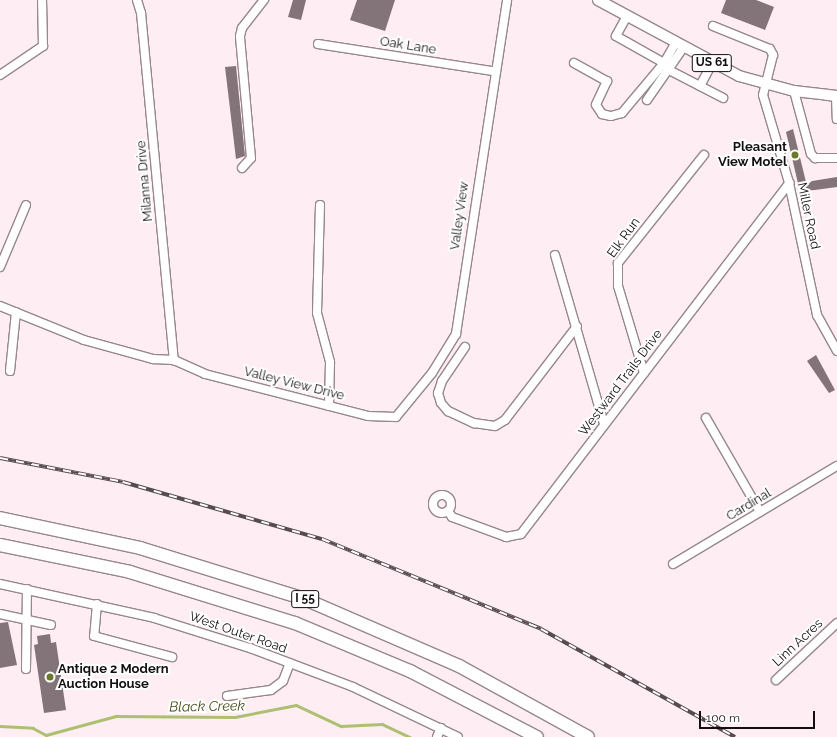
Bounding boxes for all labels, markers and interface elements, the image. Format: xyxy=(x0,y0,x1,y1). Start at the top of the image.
street label: Oak Lane xyxy=(379,34,437,58)
road number: US 61 xyxy=(691,53,733,73)
street label: Milanna Drive xyxy=(134,140,156,222)
place label: Pleasant View Motel xyxy=(718,140,787,171)
marker: Pleasant View Motel xyxy=(790,150,800,160)
street label: Valley View xyxy=(447,180,473,252)
street label: Miller Road xyxy=(793,181,823,251)
street label: Elk Run xyxy=(604,215,644,261)
street label: Westward Trails Drive xyxy=(576,327,666,439)
street label: Valley View Drive xyxy=(242,364,346,404)
street label: Cardinal xyxy=(724,486,774,524)
road number: I 55 xyxy=(291,589,319,609)
street label: West Outer Road xyxy=(187,609,289,657)
street label: Linn Acres xyxy=(770,616,826,670)
place label: Antique 2 Modern Auction House xyxy=(58,662,169,693)
marker: Antique 2 Modern Auction House xyxy=(45,672,55,682)
water label: Black Creek xyxy=(169,697,245,715)
scale bar xyxy=(701,703,817,729)
text: 100 m xyxy=(706,711,740,725)

